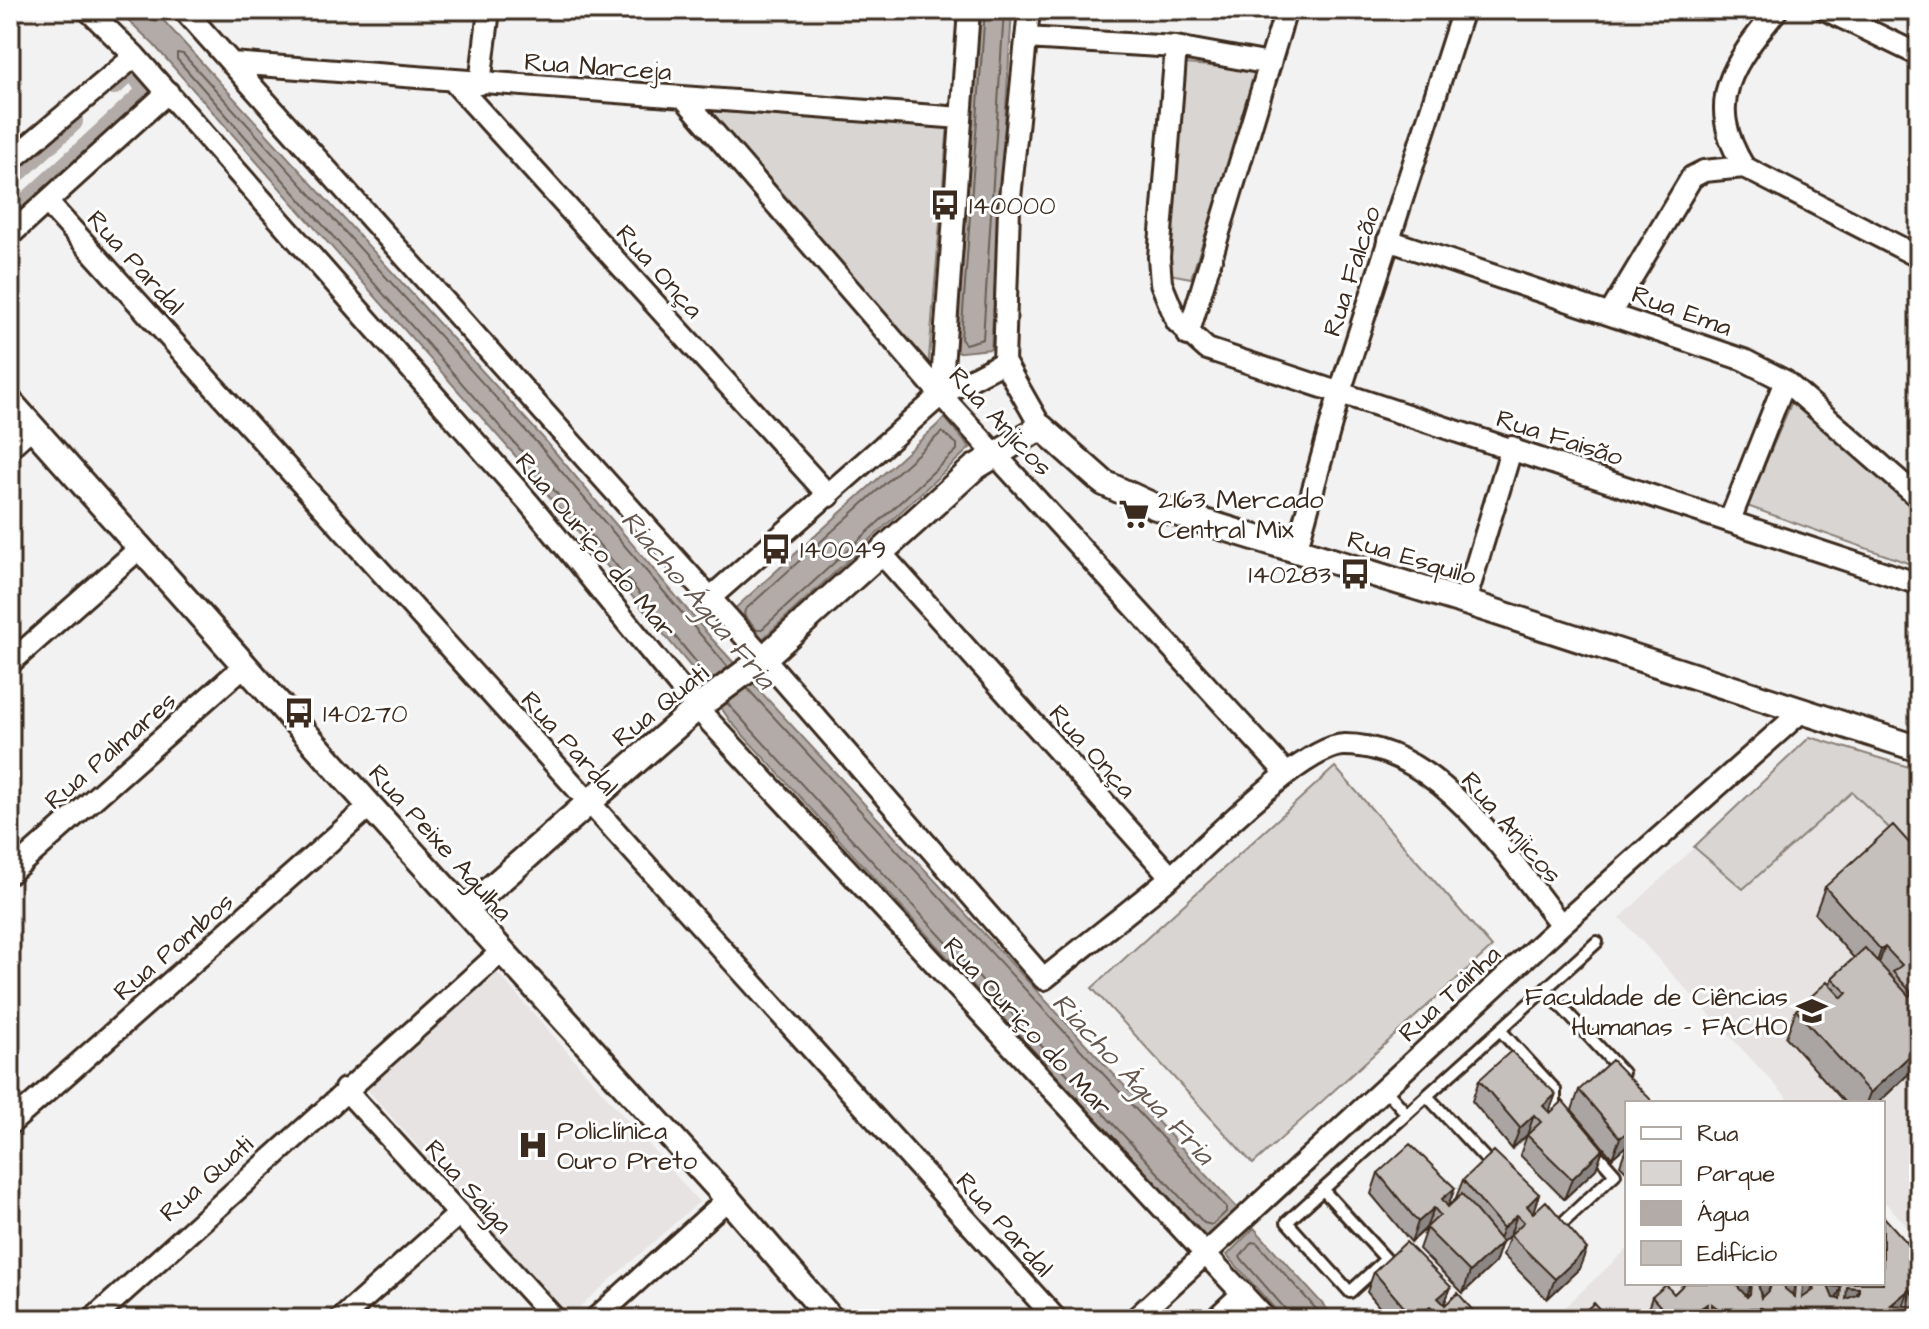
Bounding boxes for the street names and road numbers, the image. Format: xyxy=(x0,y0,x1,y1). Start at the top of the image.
street label: Rua Narceja xyxy=(523,44,673,90)
street label: Rua Falcão xyxy=(1314,201,1390,341)
street label: Rua Pardal xyxy=(78,202,192,323)
street label: Rua Onça xyxy=(607,217,711,327)
street label: Rua Ema xyxy=(1627,276,1737,346)
street label: Rua Anjicos xyxy=(940,359,1060,484)
street label: Rua Faisão xyxy=(1492,401,1628,475)
street label: Rua Ouriço do Mar xyxy=(506,445,684,647)
street label: Rua Esquilo xyxy=(1343,521,1481,595)
street label: Rua Quati xyxy=(605,656,717,756)
street label: Rua Palmares xyxy=(37,683,184,818)
street label: Rua Pardal xyxy=(512,683,626,804)
street label: Rua Onça xyxy=(1040,697,1144,807)
street label: Rua Peixe Agulha xyxy=(358,756,521,930)
street label: Rua Anjicos xyxy=(1452,764,1570,891)
street label: Rua Pombos xyxy=(106,884,242,1009)
street label: Rua Ouriço do Mar xyxy=(935,929,1120,1124)
street label: Rua Tainha xyxy=(1391,937,1509,1050)
street label: Rua Quati xyxy=(152,1127,261,1231)
street label: Rua Saiga xyxy=(415,1132,520,1243)
street label: Rua Pardal xyxy=(947,1164,1061,1285)

